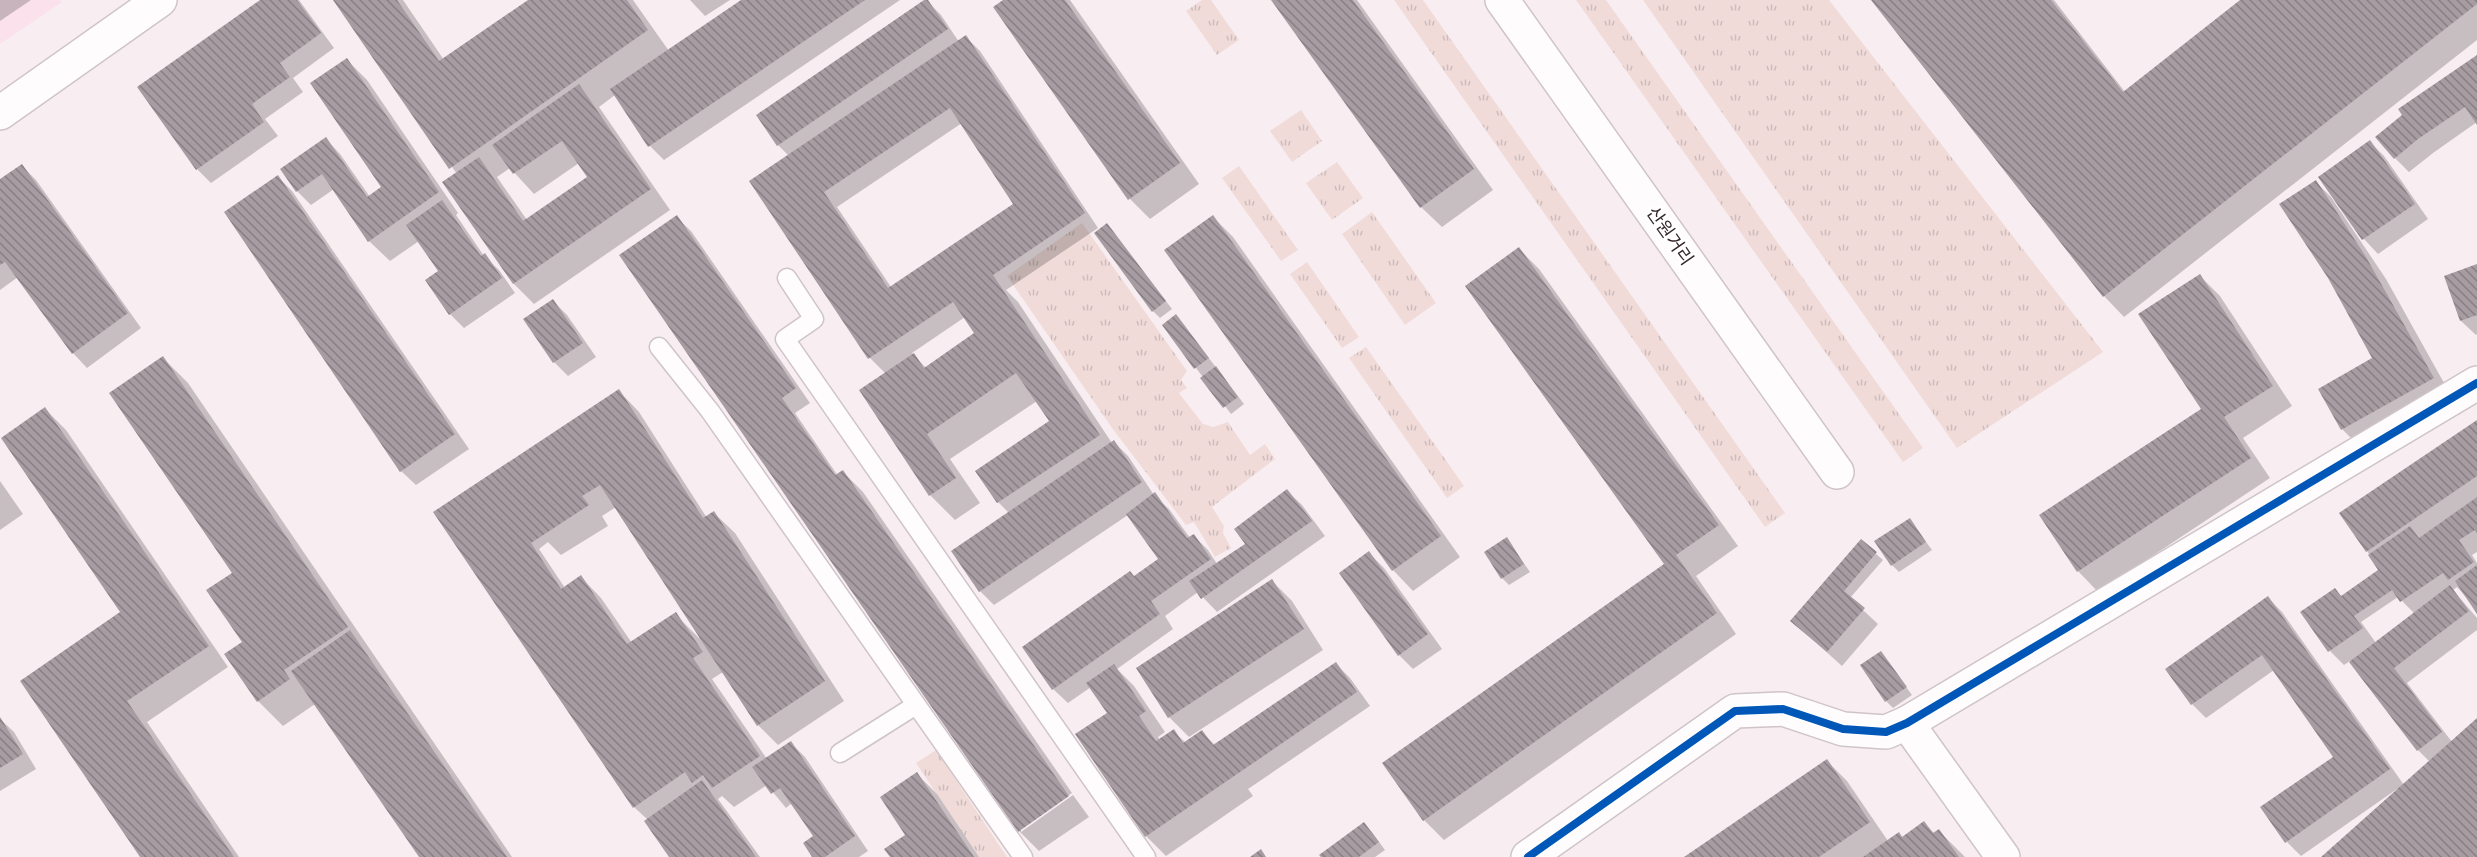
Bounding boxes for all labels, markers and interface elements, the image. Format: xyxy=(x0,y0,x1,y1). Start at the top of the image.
street label: 산원거리 xyxy=(1641,202,1699,270)

